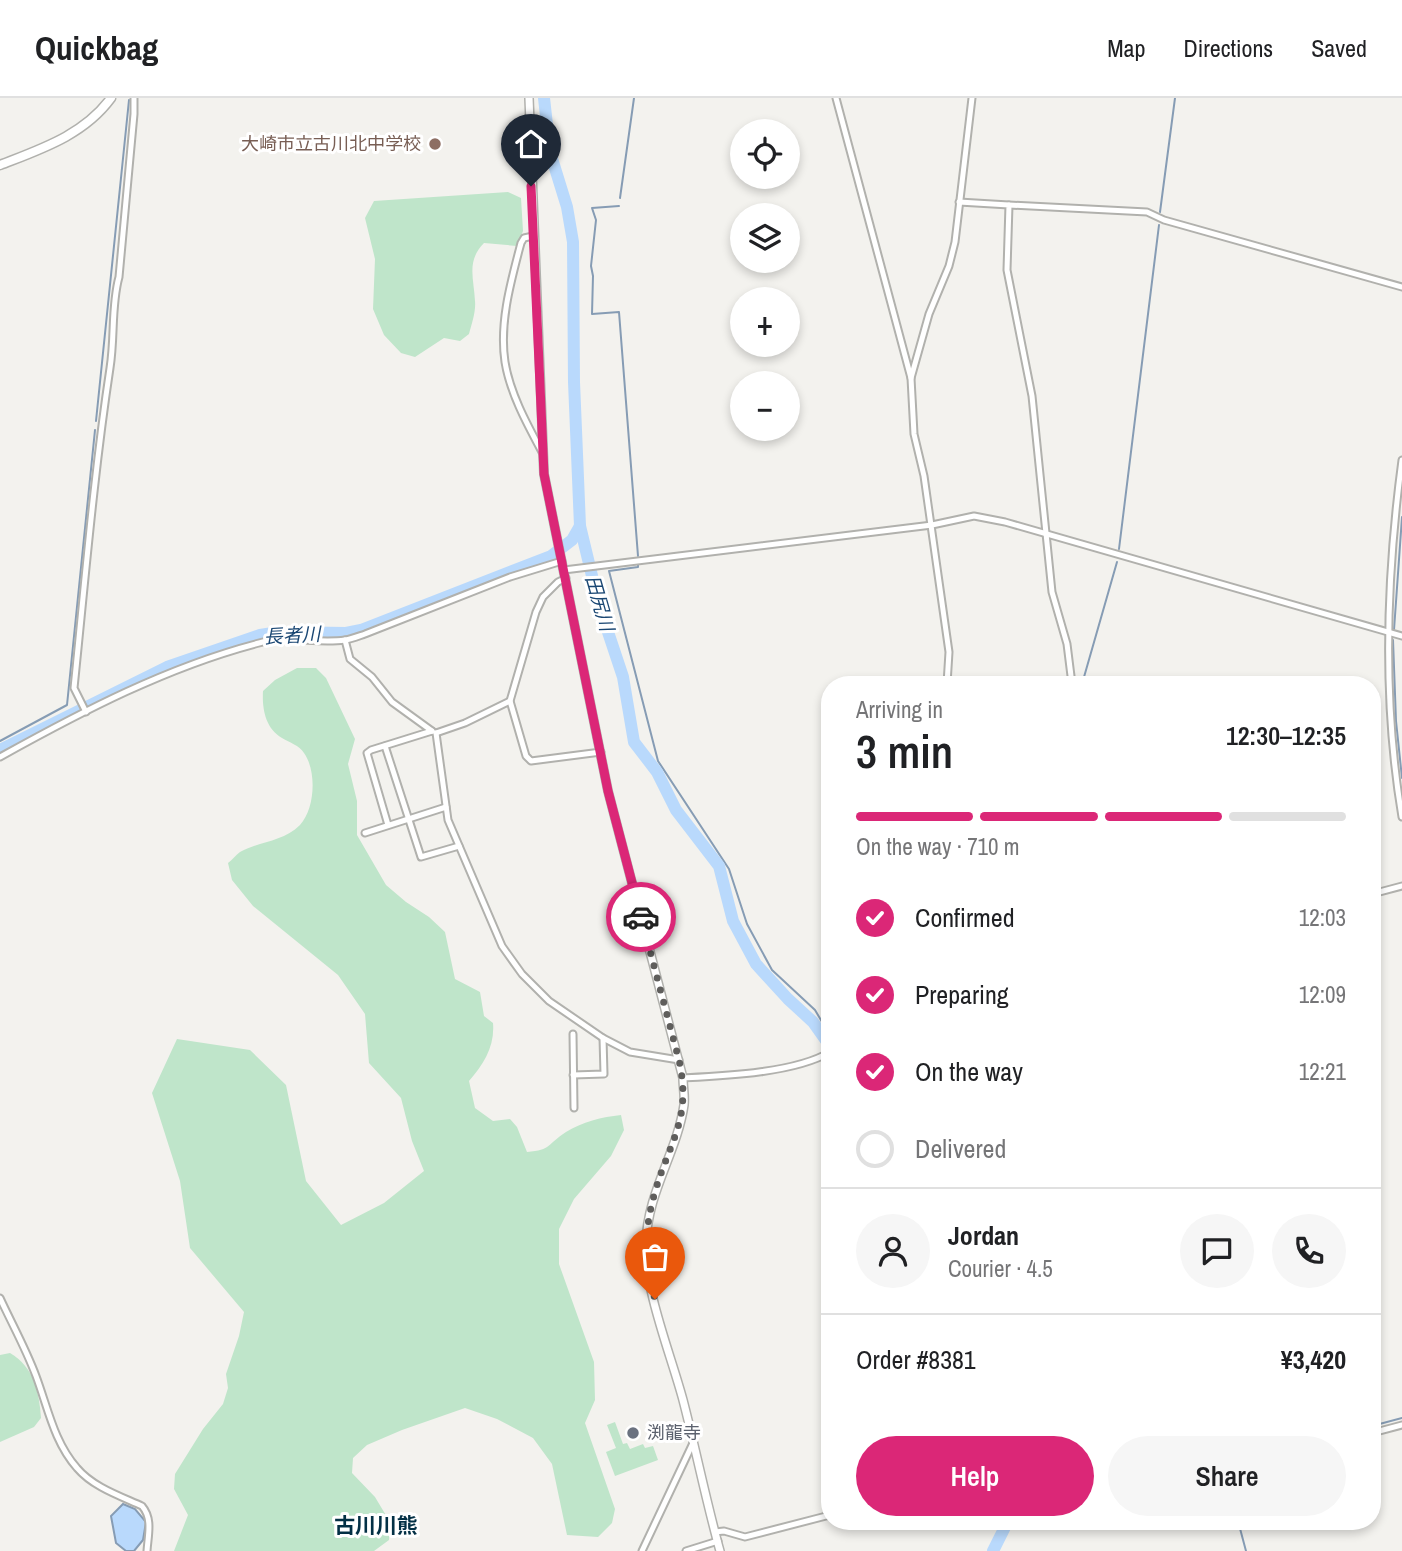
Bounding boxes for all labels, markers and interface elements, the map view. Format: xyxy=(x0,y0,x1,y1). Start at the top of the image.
text: Quickbag xyxy=(35,26,158,70)
text: Map xyxy=(1107,32,1145,64)
text: Directions xyxy=(1183,32,1273,64)
text: Saved xyxy=(1311,32,1367,64)
pin xyxy=(501,114,561,186)
map controls xyxy=(730,119,800,441)
button: locate xyxy=(730,119,800,189)
icon: home xyxy=(512,125,550,163)
place label: 大崎市立古川北中学校 xyxy=(241,131,421,156)
marker: 大崎市立古川北中学校 xyxy=(427,136,443,152)
button: layers xyxy=(730,203,800,273)
button: + xyxy=(730,287,800,357)
button: − xyxy=(730,371,800,441)
water label: 田尻川 xyxy=(580,572,621,636)
water label: 長者川 xyxy=(263,620,323,649)
text: Arriving in xyxy=(856,694,943,725)
text: 12:30–12:35 xyxy=(1226,718,1346,753)
text: 3 min xyxy=(856,720,953,782)
text: On the way · 710 m xyxy=(856,831,1020,862)
courier xyxy=(606,882,676,952)
icon: car xyxy=(622,898,660,936)
icon: check xyxy=(856,899,894,937)
text: Confirmed xyxy=(915,900,1015,935)
text: 12:03 xyxy=(1299,902,1346,933)
icon: check xyxy=(856,976,894,1014)
text: Preparing xyxy=(915,977,1009,1012)
text: 12:09 xyxy=(1299,979,1346,1010)
icon: check xyxy=(856,1053,894,1091)
text: On the way xyxy=(915,1054,1023,1089)
text: 12:21 xyxy=(1299,1056,1346,1087)
text: Delivered xyxy=(915,1131,1006,1166)
button: person xyxy=(856,1214,930,1288)
button: chat xyxy=(1180,1214,1254,1288)
button: phone xyxy=(1272,1214,1346,1288)
text: Jordan xyxy=(948,1218,1019,1253)
pin xyxy=(625,1227,685,1299)
icon: bag xyxy=(636,1238,674,1276)
text: Courier · 4.5 xyxy=(948,1253,1053,1284)
text: Order #8381 xyxy=(856,1342,976,1377)
text: ¥3,420 xyxy=(1281,1342,1346,1377)
place label: 渕龍寺 xyxy=(647,1420,701,1445)
marker: 渕龍寺 xyxy=(625,1425,641,1441)
button: Help xyxy=(856,1436,1094,1516)
button: Share xyxy=(1108,1436,1346,1516)
district label: 古川川熊 xyxy=(334,1511,418,1540)

